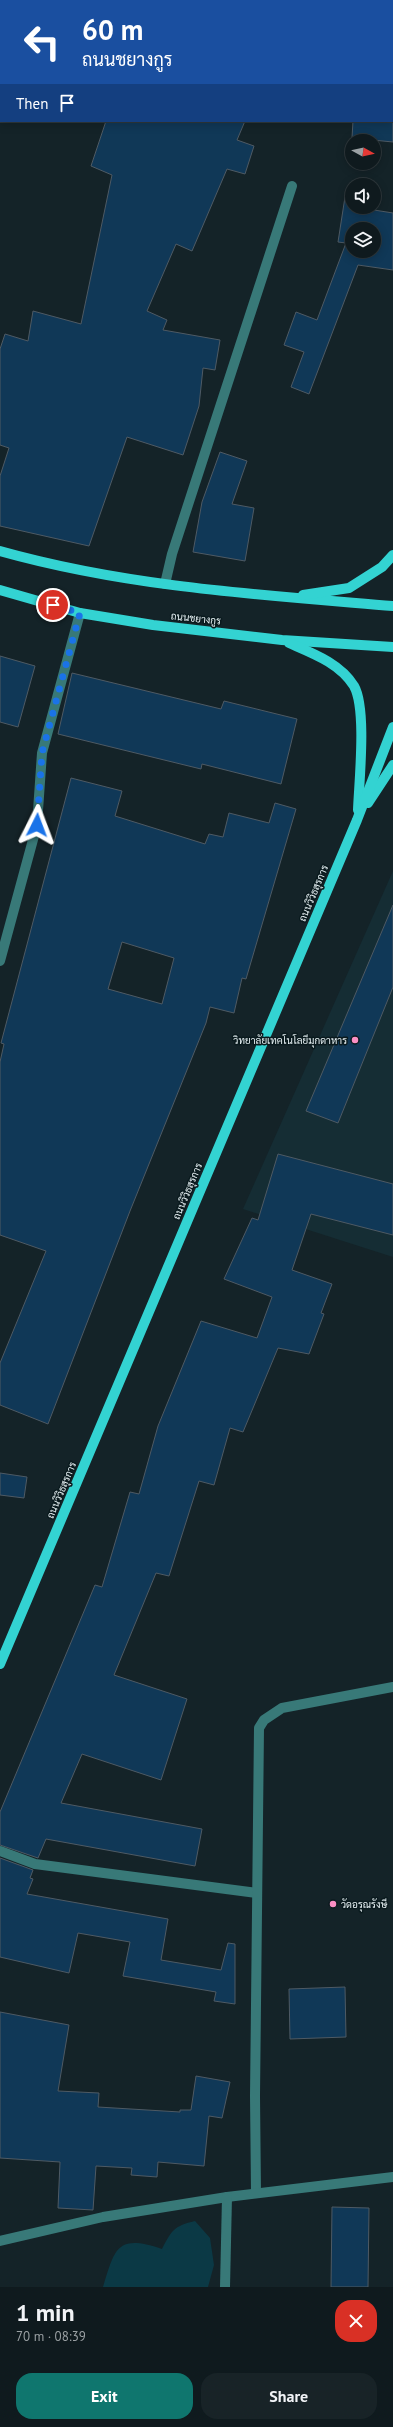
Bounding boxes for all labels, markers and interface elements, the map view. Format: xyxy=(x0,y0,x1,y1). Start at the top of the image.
text: 60 m xyxy=(82,11,143,48)
icon: left xyxy=(16,16,68,68)
text: ถนนชยางกูร xyxy=(82,48,173,71)
icon: arrive xyxy=(56,92,78,114)
text: Then xyxy=(16,94,48,113)
north arrow xyxy=(345,134,381,170)
map controls xyxy=(345,134,381,258)
button: sound xyxy=(345,178,381,214)
button: layers xyxy=(345,222,381,258)
pin xyxy=(36,588,70,622)
icon: arrive xyxy=(42,594,64,616)
street label: ถนนชยางกูร xyxy=(170,609,222,629)
position arrow xyxy=(16,804,58,846)
street label: ถนนวิวิธสุรการ xyxy=(296,863,332,924)
place label: วิทยาลัยเทคโนโลยีมุกดาหาร xyxy=(232,1034,347,1048)
marker: วิทยาลัยเทคโนโลยีมุกดาหาร xyxy=(350,1035,360,1045)
street label: ถนนวิวิธสุรการ xyxy=(170,1161,206,1222)
street label: ถนนวิวิธสุรการ xyxy=(44,1460,80,1521)
place label: วัดอรุณรังษี xyxy=(341,1898,387,1912)
marker: วัดอรุณรังษี xyxy=(328,1899,338,1909)
text: 1 min xyxy=(16,2297,75,2328)
button: close xyxy=(335,2300,377,2342)
text: 70 m · 08:39 xyxy=(16,2328,86,2345)
button: Exit xyxy=(16,2373,193,2419)
button: Share xyxy=(201,2373,377,2419)

